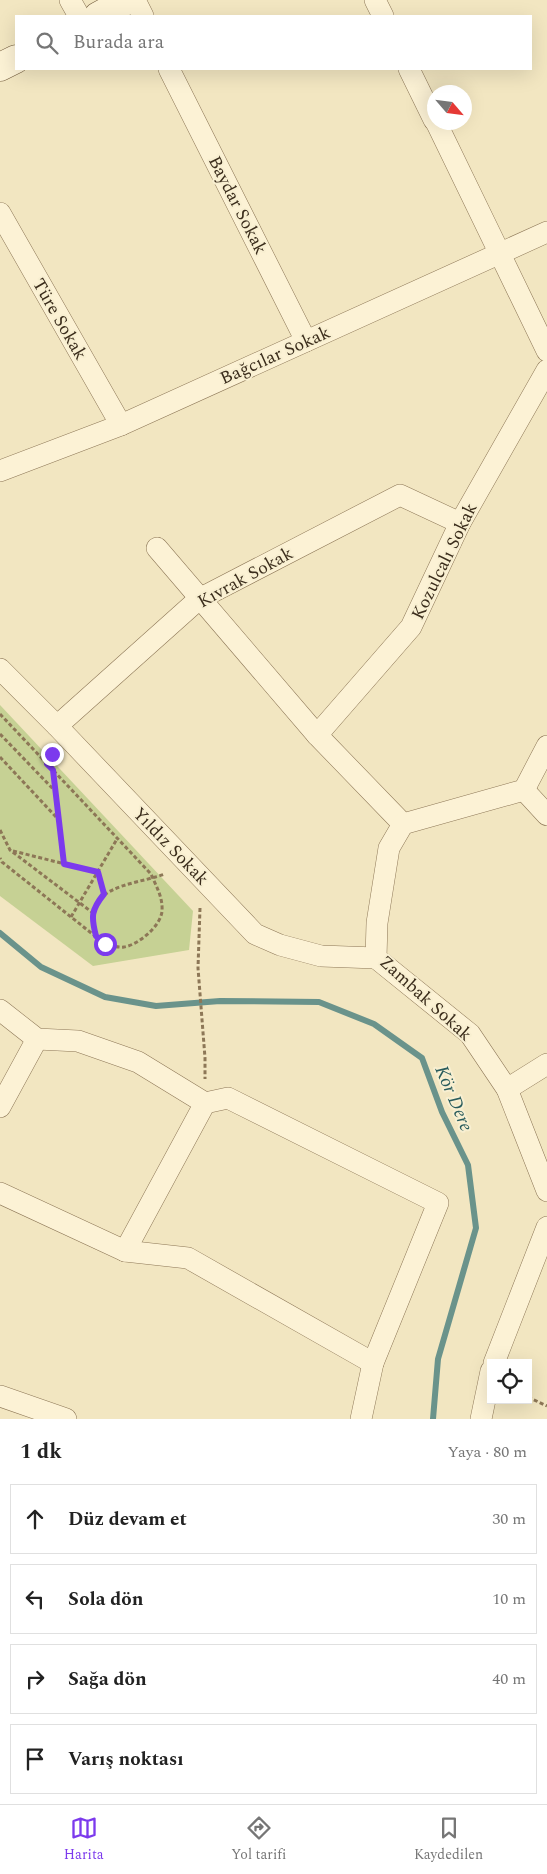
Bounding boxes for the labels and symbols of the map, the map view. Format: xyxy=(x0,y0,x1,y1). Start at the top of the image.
north arrow xyxy=(427,85,472,130)
street label: Baydar Sokak xyxy=(201,151,274,259)
street label: Türe Sokak xyxy=(25,273,94,365)
street label: Bağcılar Sokak xyxy=(216,319,335,392)
street label: Kozulcalı Sokak xyxy=(404,498,484,624)
street label: Kıvrak Sokak xyxy=(192,540,298,615)
route end xyxy=(41,743,64,766)
street label: Yıldız Sokak xyxy=(126,801,215,892)
route start xyxy=(94,933,117,956)
street label: Zambak Sokak xyxy=(373,949,478,1048)
water label: Kör Dere xyxy=(427,1061,481,1136)

